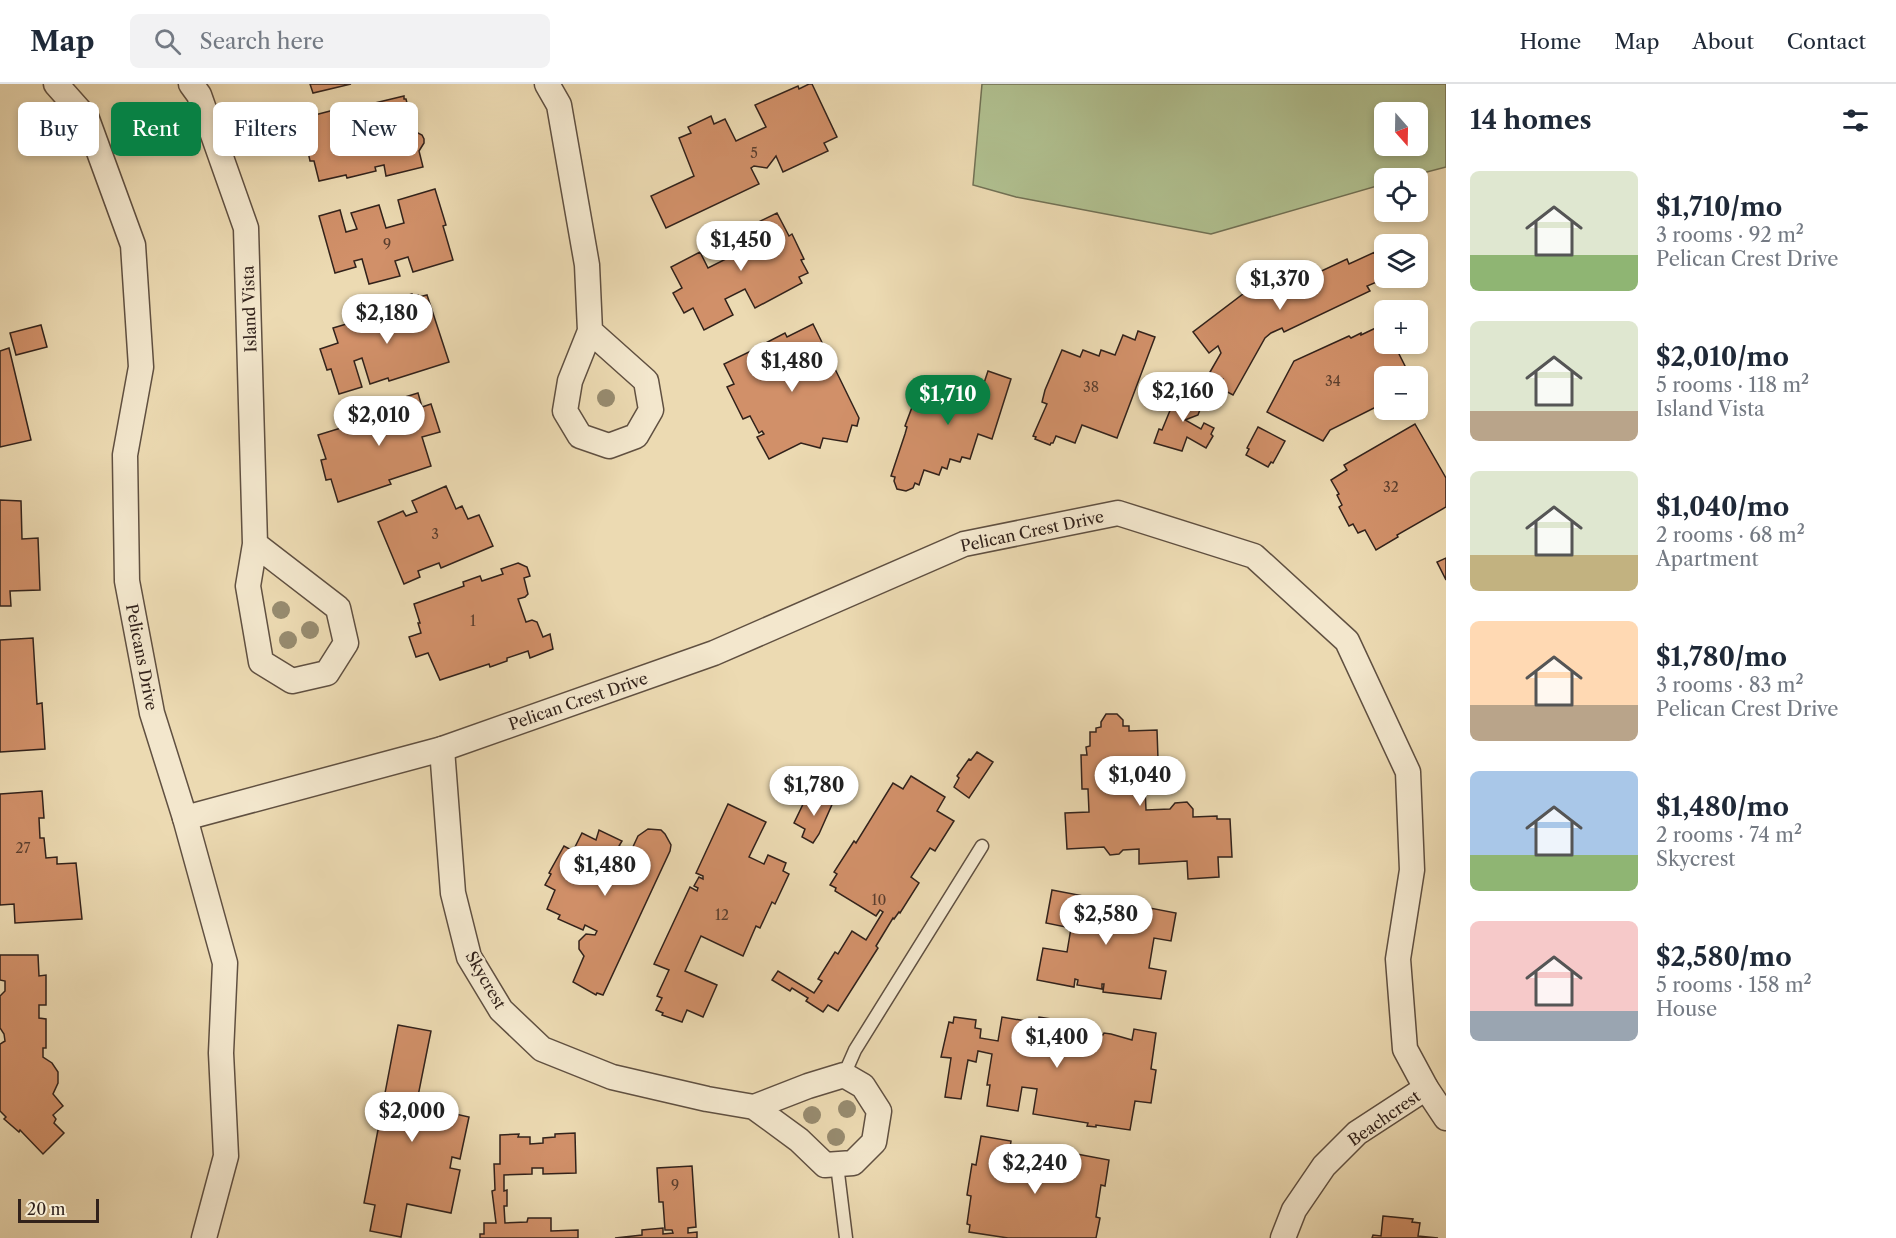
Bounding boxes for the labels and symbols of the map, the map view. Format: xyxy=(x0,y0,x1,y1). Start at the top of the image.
north arrow xyxy=(1374,102,1428,156)
house number: 5 xyxy=(750,144,758,162)
pin: $1,450 xyxy=(692,221,790,272)
house number: 9 xyxy=(383,235,391,253)
pin: $1,370 xyxy=(1231,260,1329,311)
street label: Island Vista xyxy=(237,265,261,353)
pin: $2,180 xyxy=(338,294,436,345)
pin: $1,480 xyxy=(743,342,841,393)
pin: $2,160 xyxy=(1134,372,1232,423)
house number: 34 xyxy=(1325,372,1341,390)
pin: $1,710 xyxy=(899,375,997,426)
house number: 38 xyxy=(1083,378,1099,396)
pin: $2,010 xyxy=(330,396,428,447)
house number: 32 xyxy=(1383,478,1399,496)
street label: Pelican Crest Drive xyxy=(958,506,1106,556)
house number: 3 xyxy=(431,525,439,543)
street label: Pelicans Drive xyxy=(122,602,162,712)
house number: 1 xyxy=(470,612,476,630)
street label: Pelican Crest Drive xyxy=(506,668,650,734)
pin: $1,040 xyxy=(1091,756,1189,807)
pin: $1,780 xyxy=(765,766,863,817)
house number: 27 xyxy=(16,839,31,857)
pin: $1,480 xyxy=(556,846,654,897)
house number: 10 xyxy=(872,891,886,909)
pin: $2,580 xyxy=(1057,895,1155,946)
house number: 12 xyxy=(715,906,729,924)
street label: Skycrest xyxy=(461,948,511,1013)
pin: $1,400 xyxy=(1008,1018,1106,1069)
street label: Beachcrest xyxy=(1344,1086,1424,1150)
pin: $2,000 xyxy=(363,1092,461,1143)
pin: $2,240 xyxy=(986,1144,1084,1195)
house number: 9 xyxy=(671,1176,679,1194)
scale bar xyxy=(18,1196,99,1224)

